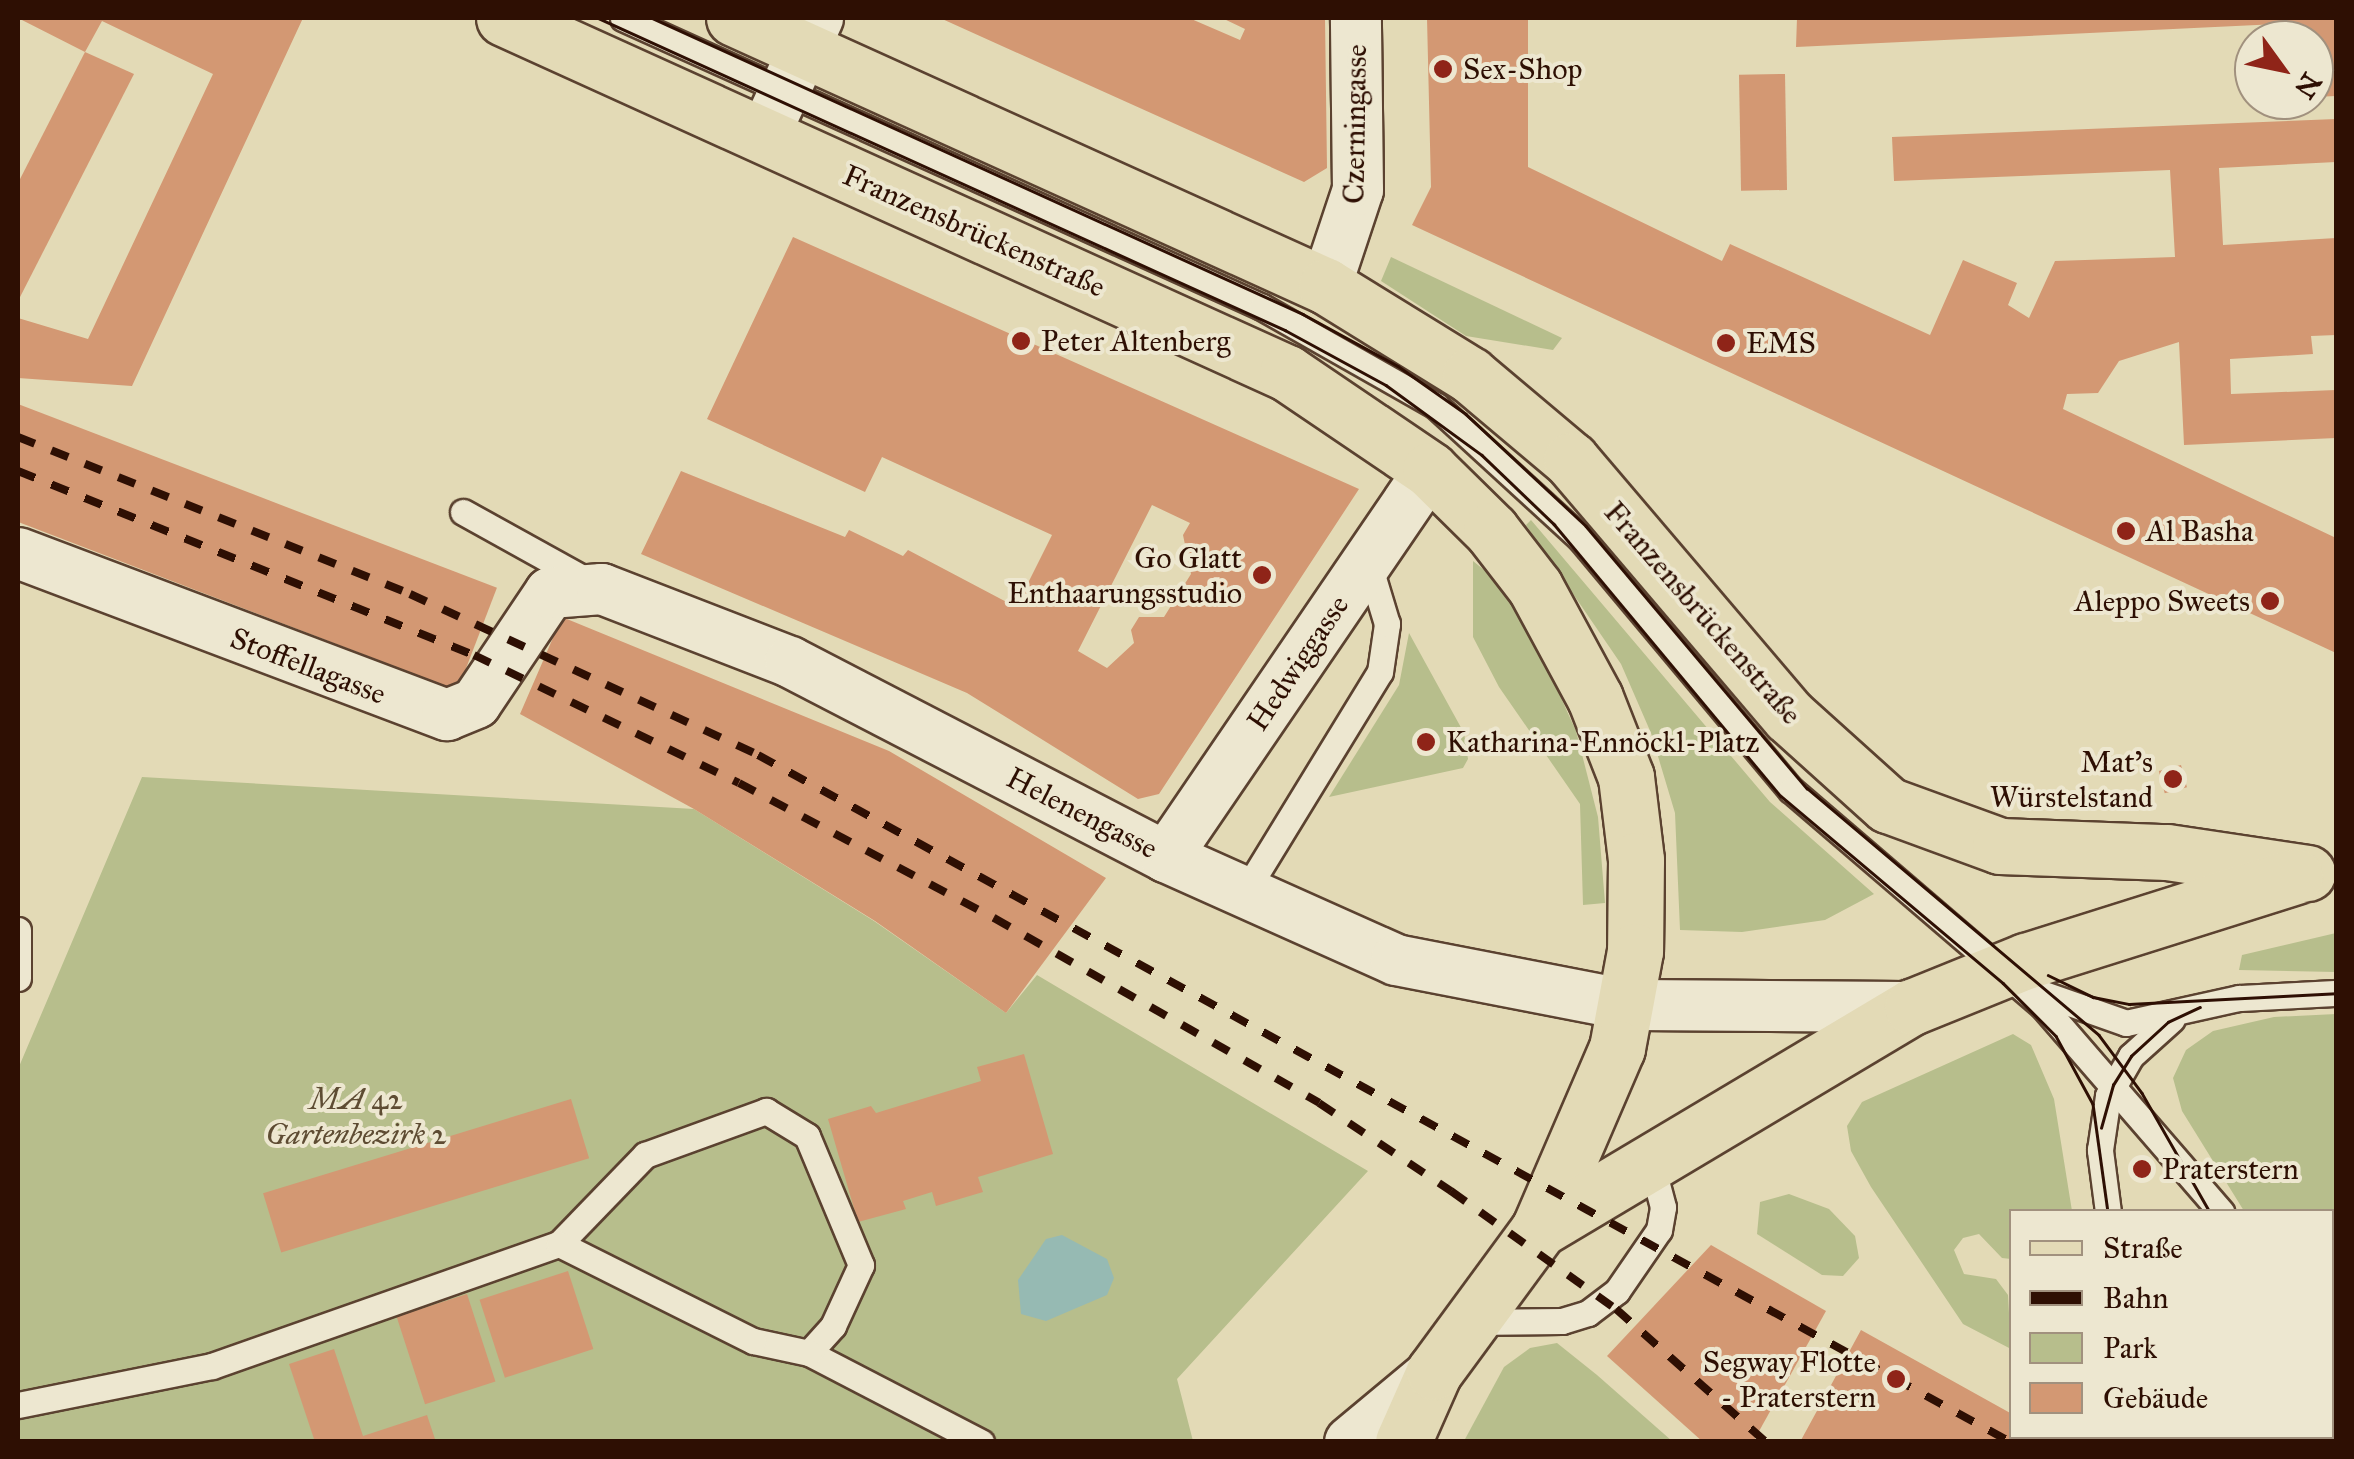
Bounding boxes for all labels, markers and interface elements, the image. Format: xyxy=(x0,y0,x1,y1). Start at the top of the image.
north arrow xyxy=(2234,20,2334,120)
street label: Czerningasse xyxy=(1336,44,1374,204)
place label: Sex-Shop xyxy=(1463,51,1583,87)
marker: Sex-Shop xyxy=(1432,58,1454,80)
text: N xyxy=(2287,66,2329,105)
street label: Franzensbrückenstraße xyxy=(837,157,1111,305)
place label: Peter Altenberg xyxy=(1041,323,1230,359)
place label: EMS xyxy=(1746,325,1816,361)
marker: Peter Altenberg xyxy=(1010,330,1032,352)
marker: EMS xyxy=(1715,332,1737,354)
street label: Franzensbrückenstraße xyxy=(1597,494,1809,732)
place label: Al Basha xyxy=(2146,513,2254,549)
marker: Al Basha xyxy=(2115,520,2137,542)
place label: Go Glatt Enthaarungsstudio xyxy=(1007,540,1242,610)
marker: Go Glatt Enthaarungsstudio xyxy=(1251,564,1273,586)
place label: Aleppo Sweets xyxy=(2074,583,2250,619)
street label: Hedwiggasse xyxy=(1239,588,1357,738)
marker: Aleppo Sweets xyxy=(2259,590,2281,612)
street label: Stoffellagasse xyxy=(225,620,391,712)
place label: Katharina-Ennöckl-Platz xyxy=(1446,724,1759,760)
marker: Katharina-Ennöckl-Platz xyxy=(1415,731,1437,753)
place label: Mat's Würstelstand xyxy=(1990,744,2153,814)
street label: Helenengasse xyxy=(1000,760,1164,866)
marker: Mat's Würstelstand xyxy=(2162,768,2184,790)
park label: MA 42 Gartenbezirk 2 xyxy=(266,1081,446,1152)
place label: Praterstern xyxy=(2162,1151,2299,1187)
marker: Praterstern xyxy=(2131,1158,2153,1180)
legend xyxy=(2009,1209,2334,1439)
text: Straße xyxy=(2103,1230,2183,1266)
text: Bahn xyxy=(2103,1280,2168,1316)
text: Park xyxy=(2103,1330,2157,1366)
place label: Segway Flotte - Praterstern xyxy=(1703,1344,1876,1414)
marker: Segway Flotte - Praterstern xyxy=(1885,1368,1907,1390)
text: Gebäude xyxy=(2103,1380,2208,1416)

